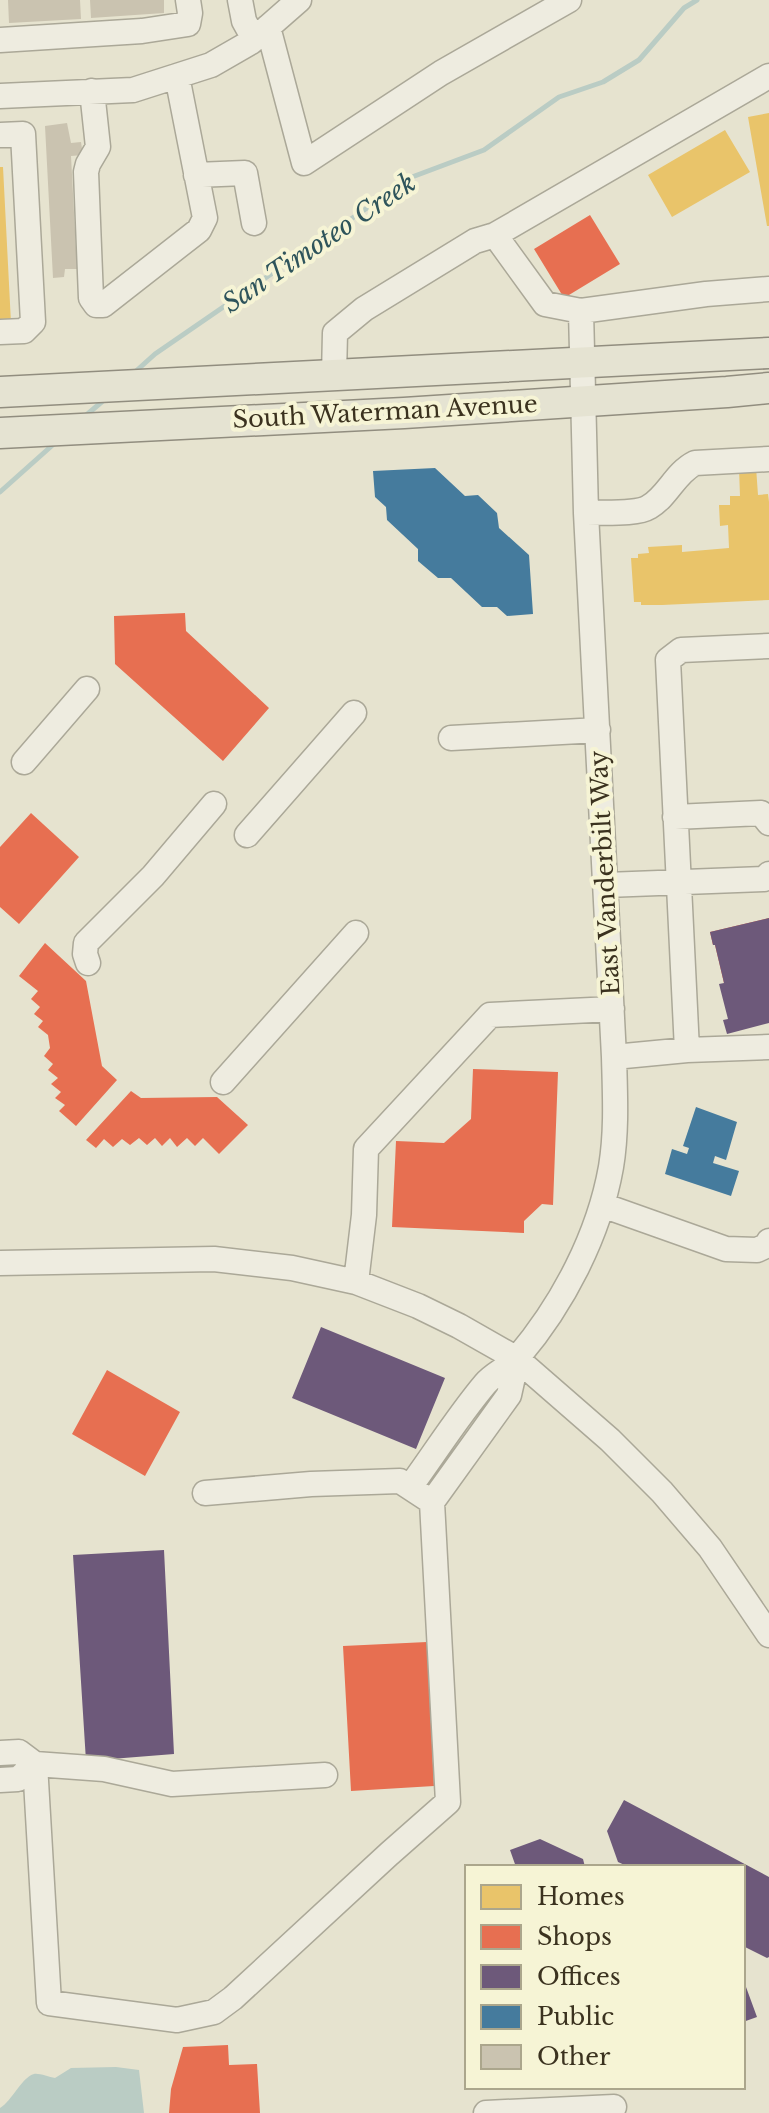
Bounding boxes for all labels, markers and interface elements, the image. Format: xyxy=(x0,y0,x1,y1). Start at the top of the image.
water label: San Timoteo Creek xyxy=(216,167,422,319)
street label: South Waterman Avenue xyxy=(232,389,538,434)
street label: East Vanderbilt Way xyxy=(584,749,625,996)
legend xyxy=(465,1865,745,2089)
text: Homes xyxy=(537,1882,625,1911)
text: Shops xyxy=(537,1922,612,1951)
text: Offices xyxy=(537,1962,621,1991)
text: Public xyxy=(537,2002,614,2031)
text: Other xyxy=(537,2042,611,2071)

